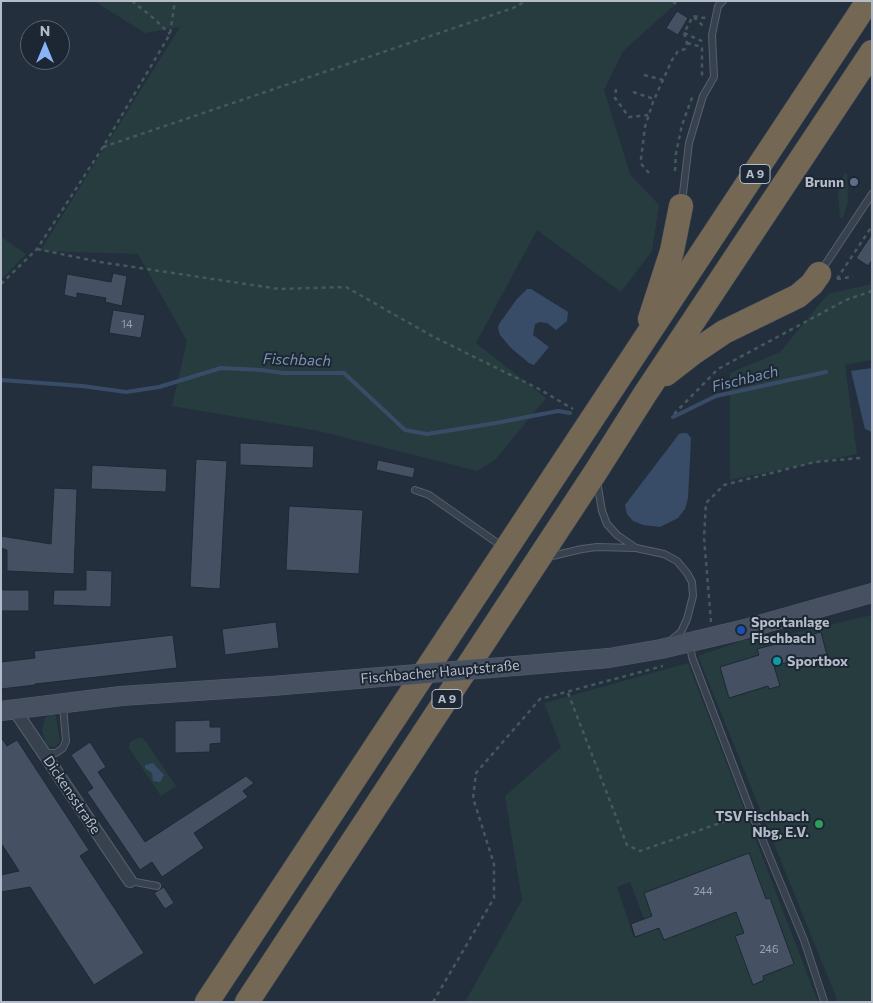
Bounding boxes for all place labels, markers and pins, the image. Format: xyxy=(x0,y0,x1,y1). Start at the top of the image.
place label: Brunn xyxy=(805,174,844,190)
marker: Brunn xyxy=(848,176,860,188)
place label: Sportanlage Fischbach xyxy=(751,614,829,646)
marker: Sportanlage Fischbach xyxy=(735,624,747,636)
place label: Sportbox xyxy=(787,653,848,669)
marker: Sportbox xyxy=(771,655,783,667)
place label: TSV Fischbach Nbg, E.V. xyxy=(715,808,809,840)
marker: TSV Fischbach Nbg, E.V. xyxy=(813,818,825,830)

